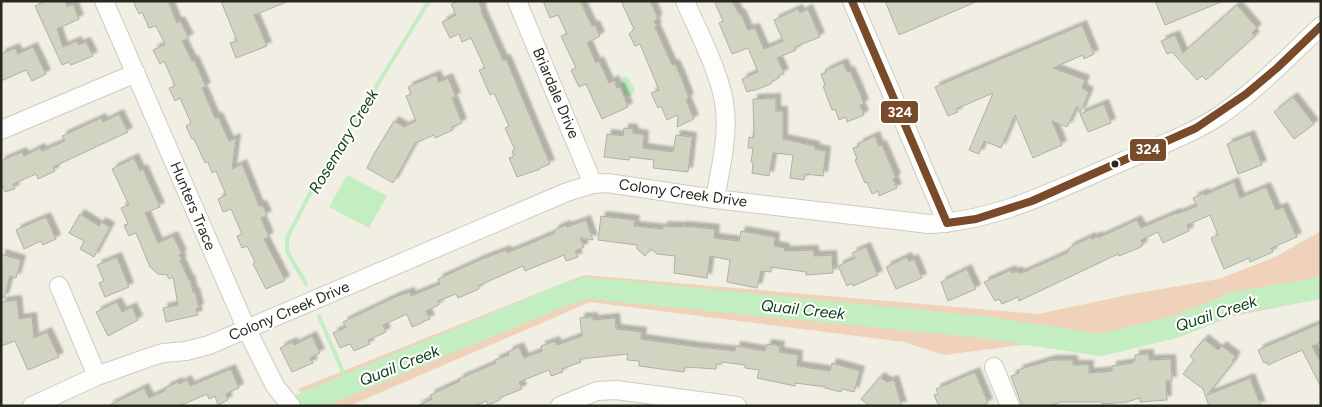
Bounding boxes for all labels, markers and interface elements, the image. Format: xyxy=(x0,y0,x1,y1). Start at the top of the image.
street label: Briardale Drive xyxy=(529,45,583,141)
water label: Rosemary Creek xyxy=(305,84,383,197)
line badge: 324 xyxy=(880,100,919,124)
text: 324 xyxy=(888,104,913,121)
line badge: 324 xyxy=(1129,138,1167,162)
text: 324 xyxy=(1136,141,1161,158)
street label: Hunters Trace xyxy=(166,159,220,253)
unlabelled marker xyxy=(1110,159,1120,169)
street label: Colony Creek Drive xyxy=(618,175,748,211)
street label: Colony Creek Drive xyxy=(226,277,352,345)
water label: Quail Creek xyxy=(1173,291,1260,336)
water label: Quail Creek xyxy=(760,296,847,323)
water label: Quail Creek xyxy=(357,340,443,390)

